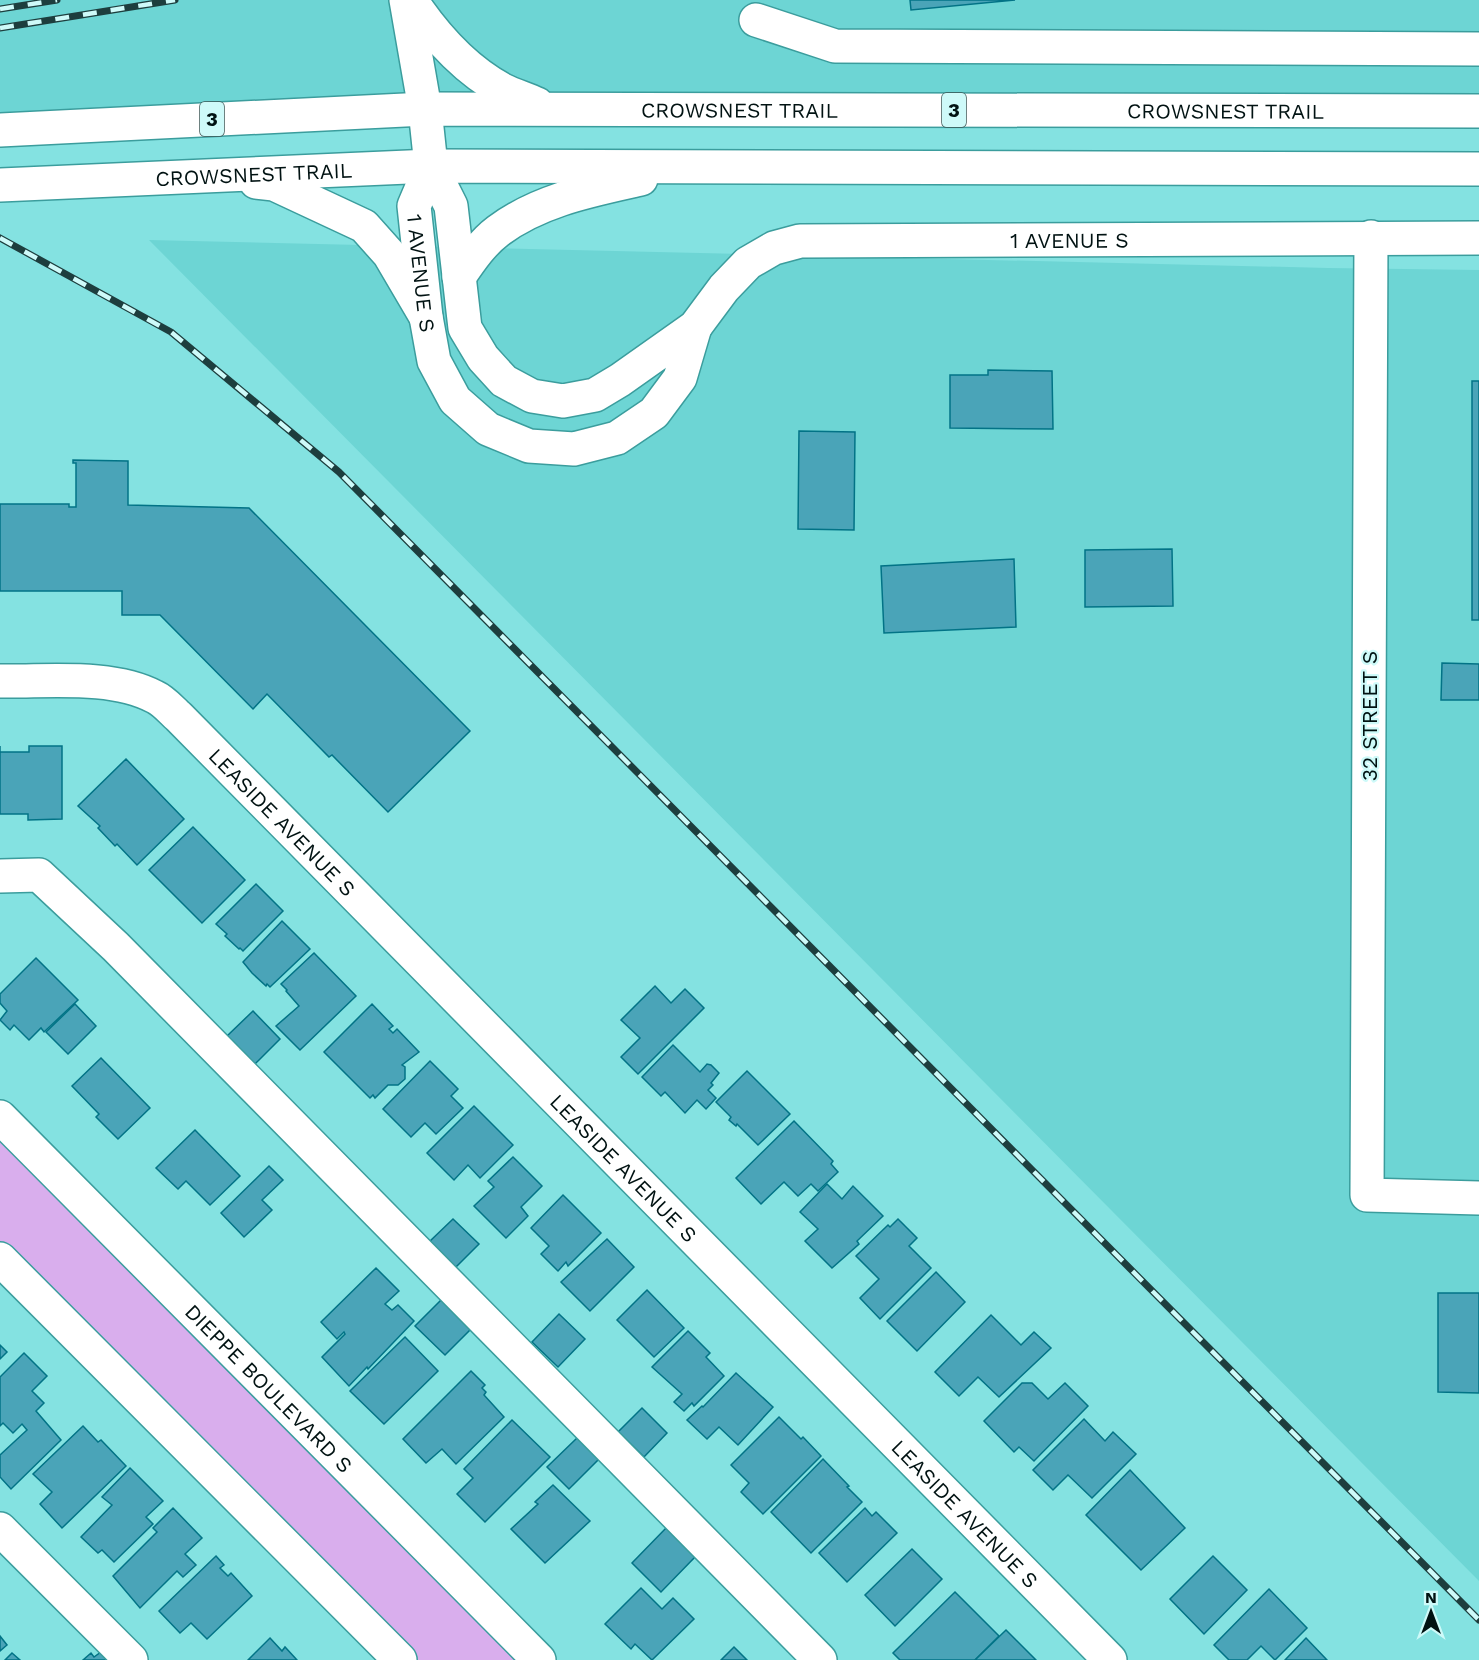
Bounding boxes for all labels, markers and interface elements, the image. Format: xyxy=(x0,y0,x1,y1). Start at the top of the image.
road number: 3 xyxy=(942,93,966,127)
street label: CROWSNEST TRAIL xyxy=(641,97,838,122)
street label: CROWSNEST TRAIL xyxy=(1127,98,1324,123)
road number: 3 xyxy=(200,102,224,136)
street label: CROWSNEST TRAIL xyxy=(155,157,353,191)
street label: 1 AVENUE S xyxy=(402,213,441,334)
street label: 1 AVENUE S xyxy=(1010,227,1129,253)
street label: 32 STREET S xyxy=(1357,651,1382,781)
street label: LEASIDE AVENUE S xyxy=(204,743,361,901)
street label: LEASIDE AVENUE S xyxy=(545,1088,702,1247)
street label: DIEPPE BOULEVARD S xyxy=(180,1299,358,1478)
street label: LEASIDE AVENUE S xyxy=(887,1434,1044,1593)
north arrow xyxy=(1401,1582,1461,1642)
text: N xyxy=(1425,1588,1437,1607)

